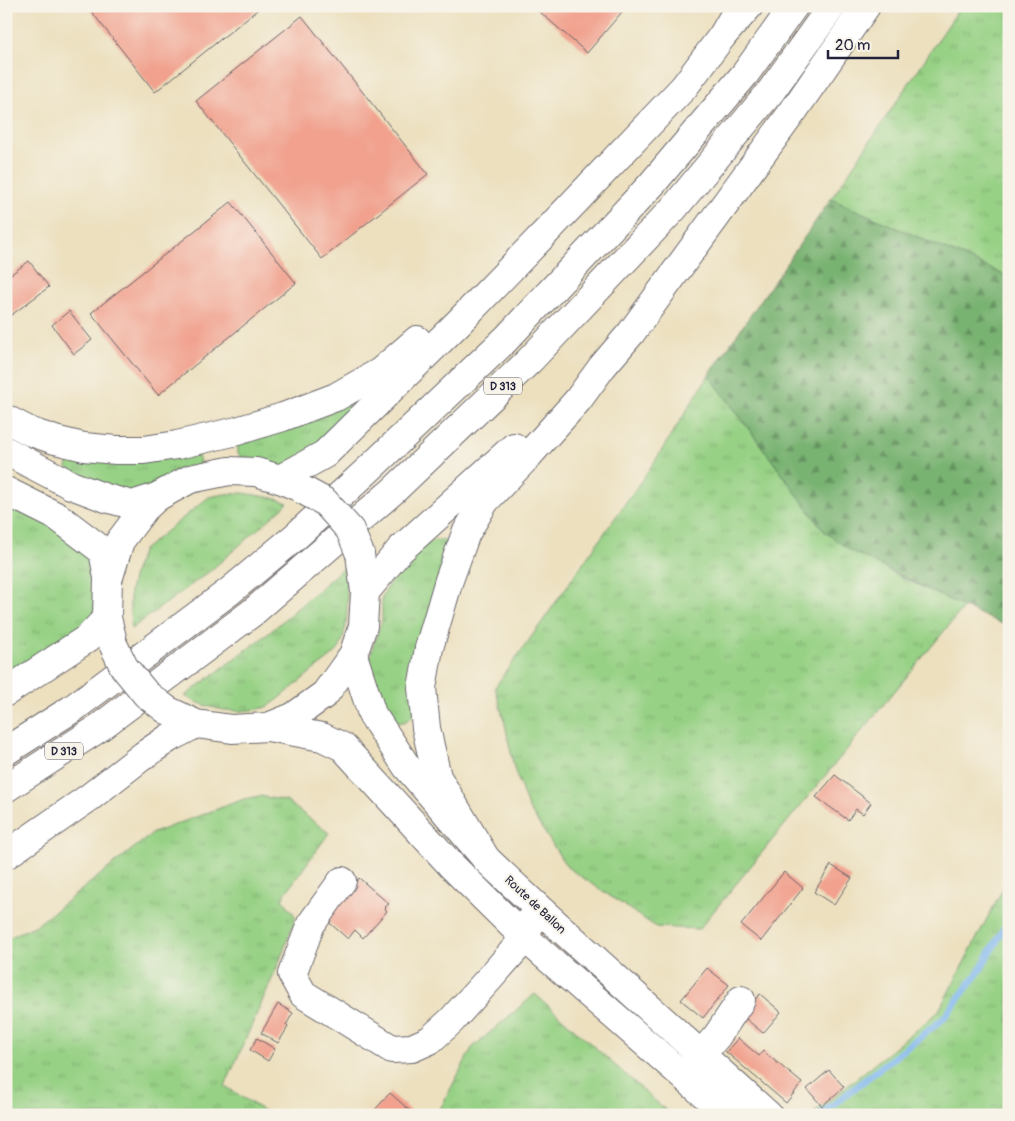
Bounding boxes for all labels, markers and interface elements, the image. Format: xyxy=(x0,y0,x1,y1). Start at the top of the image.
scale bar xyxy=(828,28,898,60)
text: 20 m xyxy=(835,36,870,55)
road number: D 313 xyxy=(484,378,522,394)
road number: D 313 xyxy=(45,742,83,759)
street label: Route de Ballon xyxy=(501,873,569,937)

